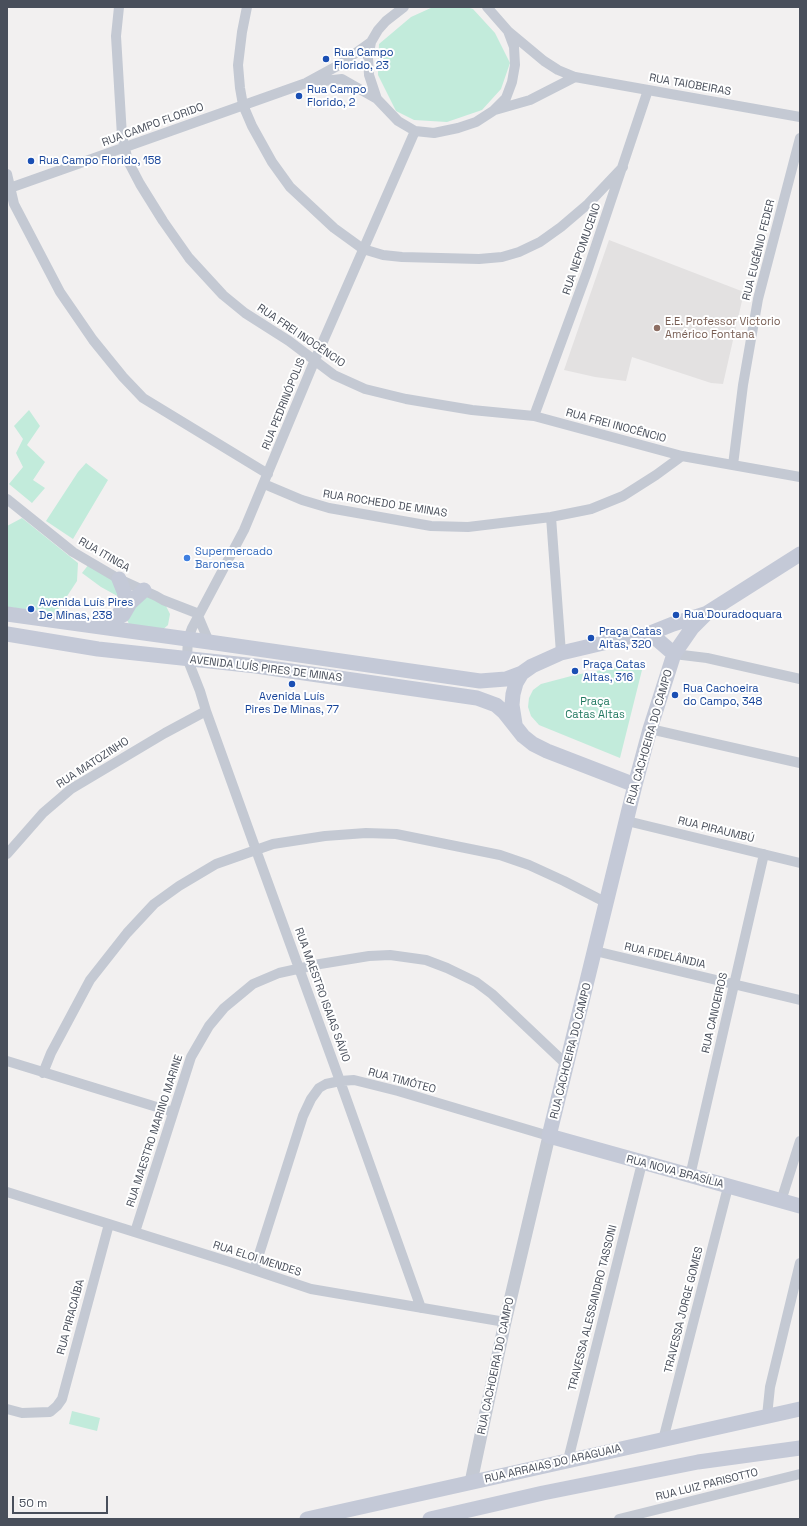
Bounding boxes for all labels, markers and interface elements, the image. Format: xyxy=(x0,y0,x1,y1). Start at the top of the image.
place label: Rua Campo Florido, 23 xyxy=(334,46,394,72)
marker: Rua Campo Florido, 23 xyxy=(321,54,331,64)
street label: RUA TAIOBEIRAS xyxy=(648,71,732,99)
place label: Rua Campo Florido, 2 xyxy=(307,83,367,109)
marker: Rua Campo Florido, 2 xyxy=(294,91,304,101)
street label: RUA CAMPO FLORIDO xyxy=(100,100,206,150)
place label: Rua Campo Florido, 158 xyxy=(39,154,161,168)
marker: Rua Campo Florido, 158 xyxy=(26,156,36,166)
street label: RUA EUGÊNIO FEDER xyxy=(740,198,778,302)
street label: RUA NEPOMUCENO xyxy=(560,201,604,297)
street label: RUA FREI INOCÊNCIO xyxy=(254,302,348,370)
place label: E.E. Professor Victorio Américo Fontana xyxy=(665,315,781,341)
marker: E.E. Professor Victorio Américo Fontana xyxy=(652,323,662,333)
street label: RUA PEDRINÓPOLIS xyxy=(260,356,308,452)
street label: RUA FREI INOCÊNCIO xyxy=(564,406,668,446)
street label: RUA ROCHEDO DE MINAS xyxy=(322,488,448,520)
street label: RUA ITINGA xyxy=(76,535,132,575)
place label: Supermercado Baronesa xyxy=(195,545,273,571)
marker: Supermercado Baronesa xyxy=(182,553,192,563)
place label: Avenida Luís Pires De Minas, 238 xyxy=(39,596,133,622)
marker: Avenida Luís Pires De Minas, 238 xyxy=(26,604,36,614)
place label: Rua Douradoquara xyxy=(684,608,782,622)
marker: Rua Douradoquara xyxy=(671,610,681,620)
place label: Praça Catas Altas, 320 xyxy=(599,625,662,651)
marker: Praça Catas Altas, 320 xyxy=(586,633,596,643)
street label: AVENIDA LUÍS PIRES DE MINAS xyxy=(189,653,343,685)
place label: Praça Catas Altas, 316 xyxy=(583,658,646,684)
marker: Praça Catas Altas, 316 xyxy=(570,666,580,676)
street label: RUA CACHOEIRA DO CAMPO xyxy=(624,668,676,806)
marker: Avenida Luís Pires De Minas, 77 xyxy=(287,679,297,689)
place label: Rua Cachoeira do Campo, 348 xyxy=(683,682,762,708)
place label: Avenida Luís Pires De Minas, 77 xyxy=(245,690,339,716)
marker: Rua Cachoeira do Campo, 348 xyxy=(670,690,680,700)
park label: Praça Catas Altas xyxy=(565,695,625,721)
street label: RUA MATOZINHO xyxy=(54,735,132,791)
street label: RUA PIRAUMBÚ xyxy=(676,814,756,846)
street label: RUA MAESTRO ISAIAS SÁVIO xyxy=(292,926,352,1064)
street label: RUA FIDELÂNDIA xyxy=(623,940,707,972)
street label: RUA CANOEIROS xyxy=(699,971,731,1055)
street label: RUA CACHOEIRA DO CAMPO xyxy=(548,982,594,1120)
street label: RUA MAESTRO MARINO MARINE xyxy=(124,1053,186,1209)
street label: RUA TIMÓTEO xyxy=(367,1066,437,1096)
street label: RUA NOVA BRASÍLIA xyxy=(625,1153,725,1191)
street label: TRAVESSA ALESSANDRO TASSONI xyxy=(566,1224,620,1392)
street label: RUA ELOI MENDES xyxy=(211,1239,303,1279)
street label: TRAVESSA JORGE GOMES xyxy=(662,1245,706,1375)
street label: RUA PIRACAÍBA xyxy=(55,1278,87,1356)
street label: RUA CACHOEIRA DO CAMPO xyxy=(475,1296,517,1436)
street label: RUA ARRAIAS DO ARAGUAIA xyxy=(483,1442,623,1486)
street label: RUA LUIZ PARISOTTO xyxy=(654,1466,760,1504)
scale bar xyxy=(14,1488,110,1514)
text: 50 m xyxy=(19,1495,47,1511)

